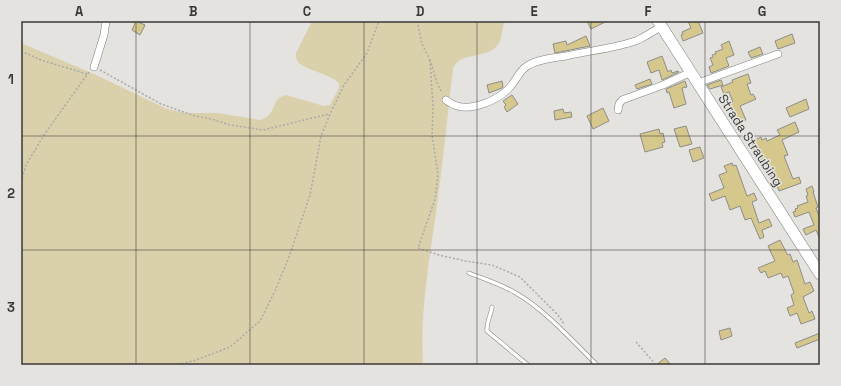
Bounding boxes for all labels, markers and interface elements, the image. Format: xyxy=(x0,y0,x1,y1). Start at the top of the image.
text: A xyxy=(75,3,84,20)
text: B xyxy=(189,3,198,20)
text: C xyxy=(303,3,311,20)
text: D xyxy=(416,3,425,20)
text: E xyxy=(530,3,538,20)
text: F xyxy=(645,3,652,20)
text: G xyxy=(758,3,766,20)
text: 1 xyxy=(8,71,14,88)
street label: Strada Straubing xyxy=(714,91,787,190)
text: 2 xyxy=(7,185,15,202)
text: 3 xyxy=(7,299,15,316)

